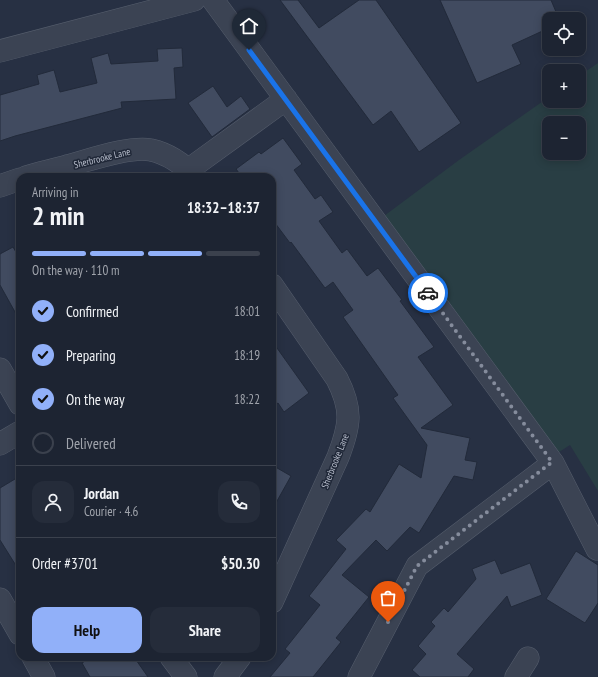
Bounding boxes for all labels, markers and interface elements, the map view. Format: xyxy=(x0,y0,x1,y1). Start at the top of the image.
pin xyxy=(232,9,266,50)
map controls xyxy=(542,12,586,160)
button: locate xyxy=(542,12,586,56)
icon: home xyxy=(238,15,260,37)
button: + xyxy=(542,64,586,108)
button: − xyxy=(542,116,586,160)
street label: Sherbrooke Lane xyxy=(72,145,132,171)
text: Arriving in xyxy=(32,184,79,201)
text: 18:32–18:37 xyxy=(187,198,260,217)
text: 2 min xyxy=(32,199,85,232)
text: On the way · 110 m xyxy=(32,262,119,279)
courier xyxy=(408,273,448,313)
icon: car xyxy=(417,282,439,304)
icon: check xyxy=(32,300,54,322)
text: Confirmed xyxy=(66,302,119,321)
text: 18:01 xyxy=(234,303,260,320)
icon: check xyxy=(32,344,54,366)
text: Preparing xyxy=(66,346,116,365)
text: 18:19 xyxy=(234,347,260,364)
icon: check xyxy=(32,388,54,410)
text: On the way xyxy=(66,390,125,409)
text: 18:22 xyxy=(234,391,260,408)
street label: Sherbrooke Lane xyxy=(318,432,352,490)
text: Delivered xyxy=(66,434,116,453)
button: person xyxy=(32,481,74,523)
button: phone xyxy=(218,481,260,523)
text: Jordan xyxy=(84,484,119,503)
text: Courier · 4.6 xyxy=(84,503,138,520)
text: Order #3701 xyxy=(32,554,98,573)
text: $50.30 xyxy=(221,554,260,573)
pin xyxy=(371,581,405,622)
icon: bag xyxy=(377,587,399,609)
button: Help xyxy=(32,607,142,653)
button: Share xyxy=(150,607,260,653)

